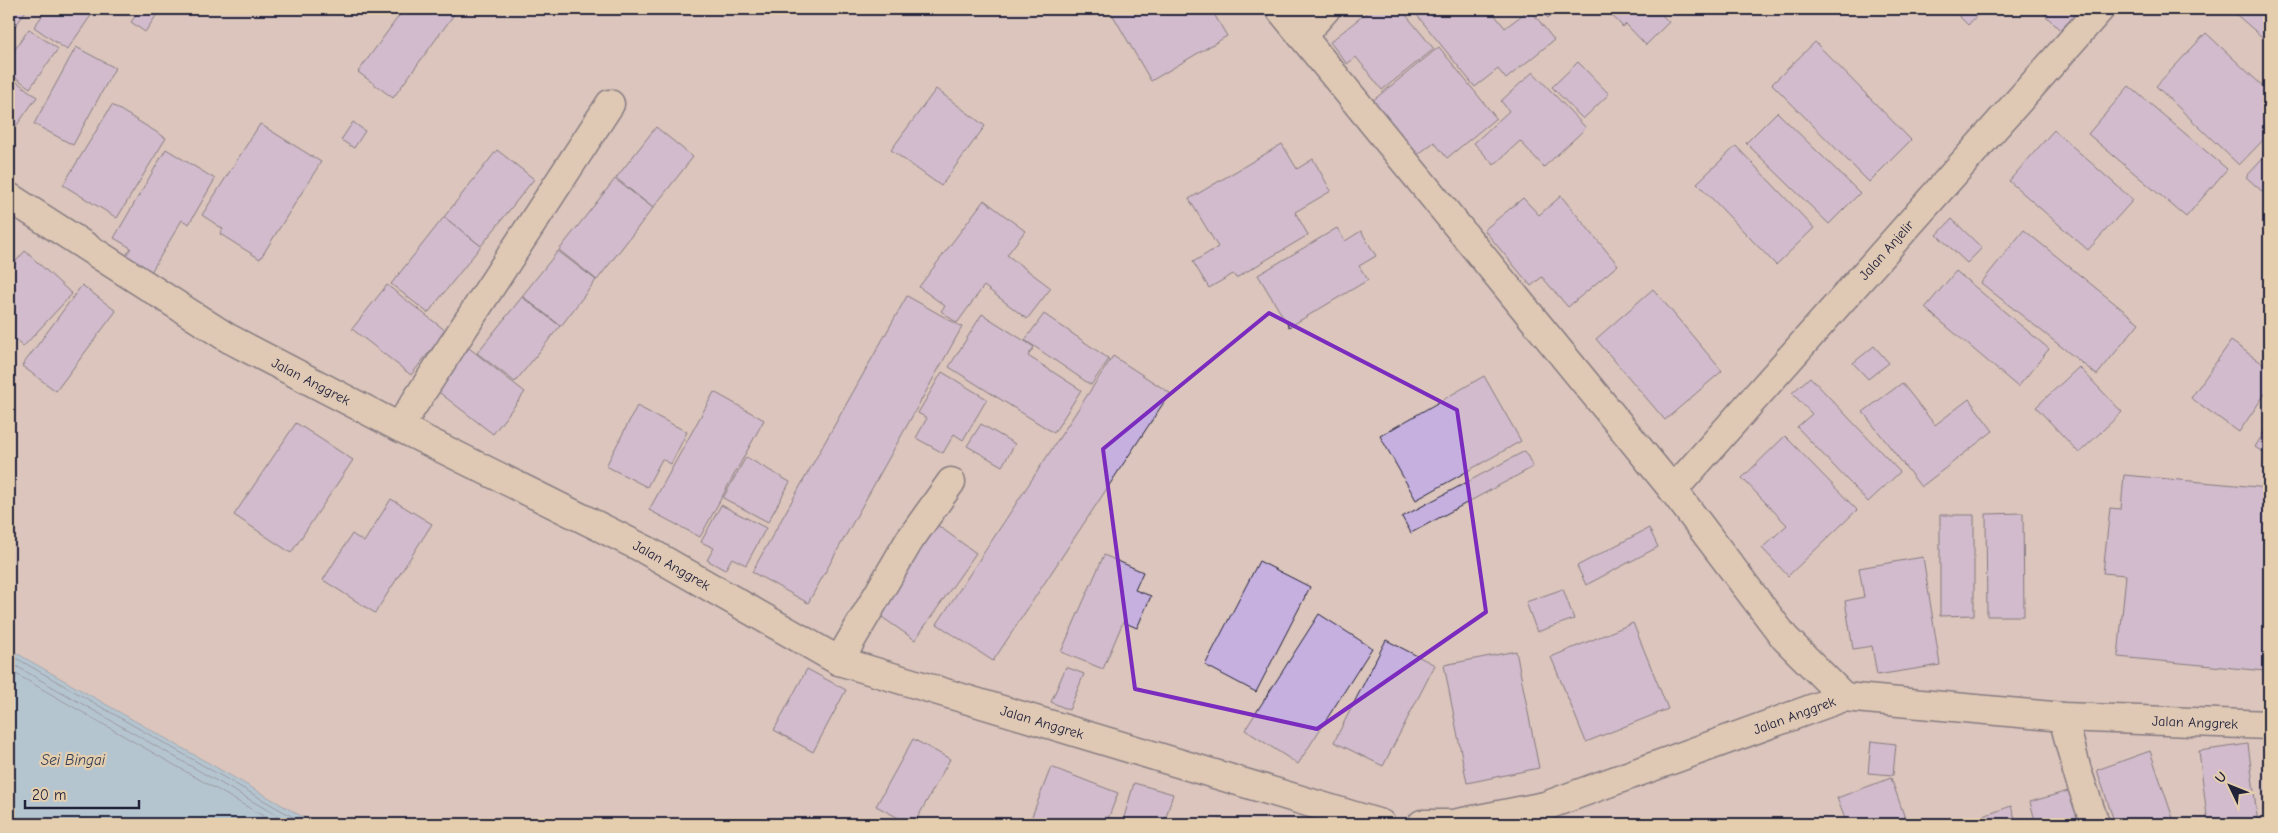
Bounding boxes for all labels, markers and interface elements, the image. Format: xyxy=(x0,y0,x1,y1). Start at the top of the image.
street label: Jalan Anjelir xyxy=(1855,216,1918,284)
street label: Jalan Anggrek xyxy=(269,354,353,409)
street label: Jalan Anggrek xyxy=(630,537,713,594)
street label: Jalan Anggrek xyxy=(1751,693,1838,738)
street label: Jalan Anggrek xyxy=(998,702,1086,743)
street label: Jalan Anggrek xyxy=(2152,712,2239,733)
water label: Sei Bingai xyxy=(41,751,106,769)
north arrow xyxy=(2206,760,2256,810)
text: U xyxy=(2211,768,2230,787)
scale bar xyxy=(25,778,139,810)
text: 20 m xyxy=(32,786,66,804)

